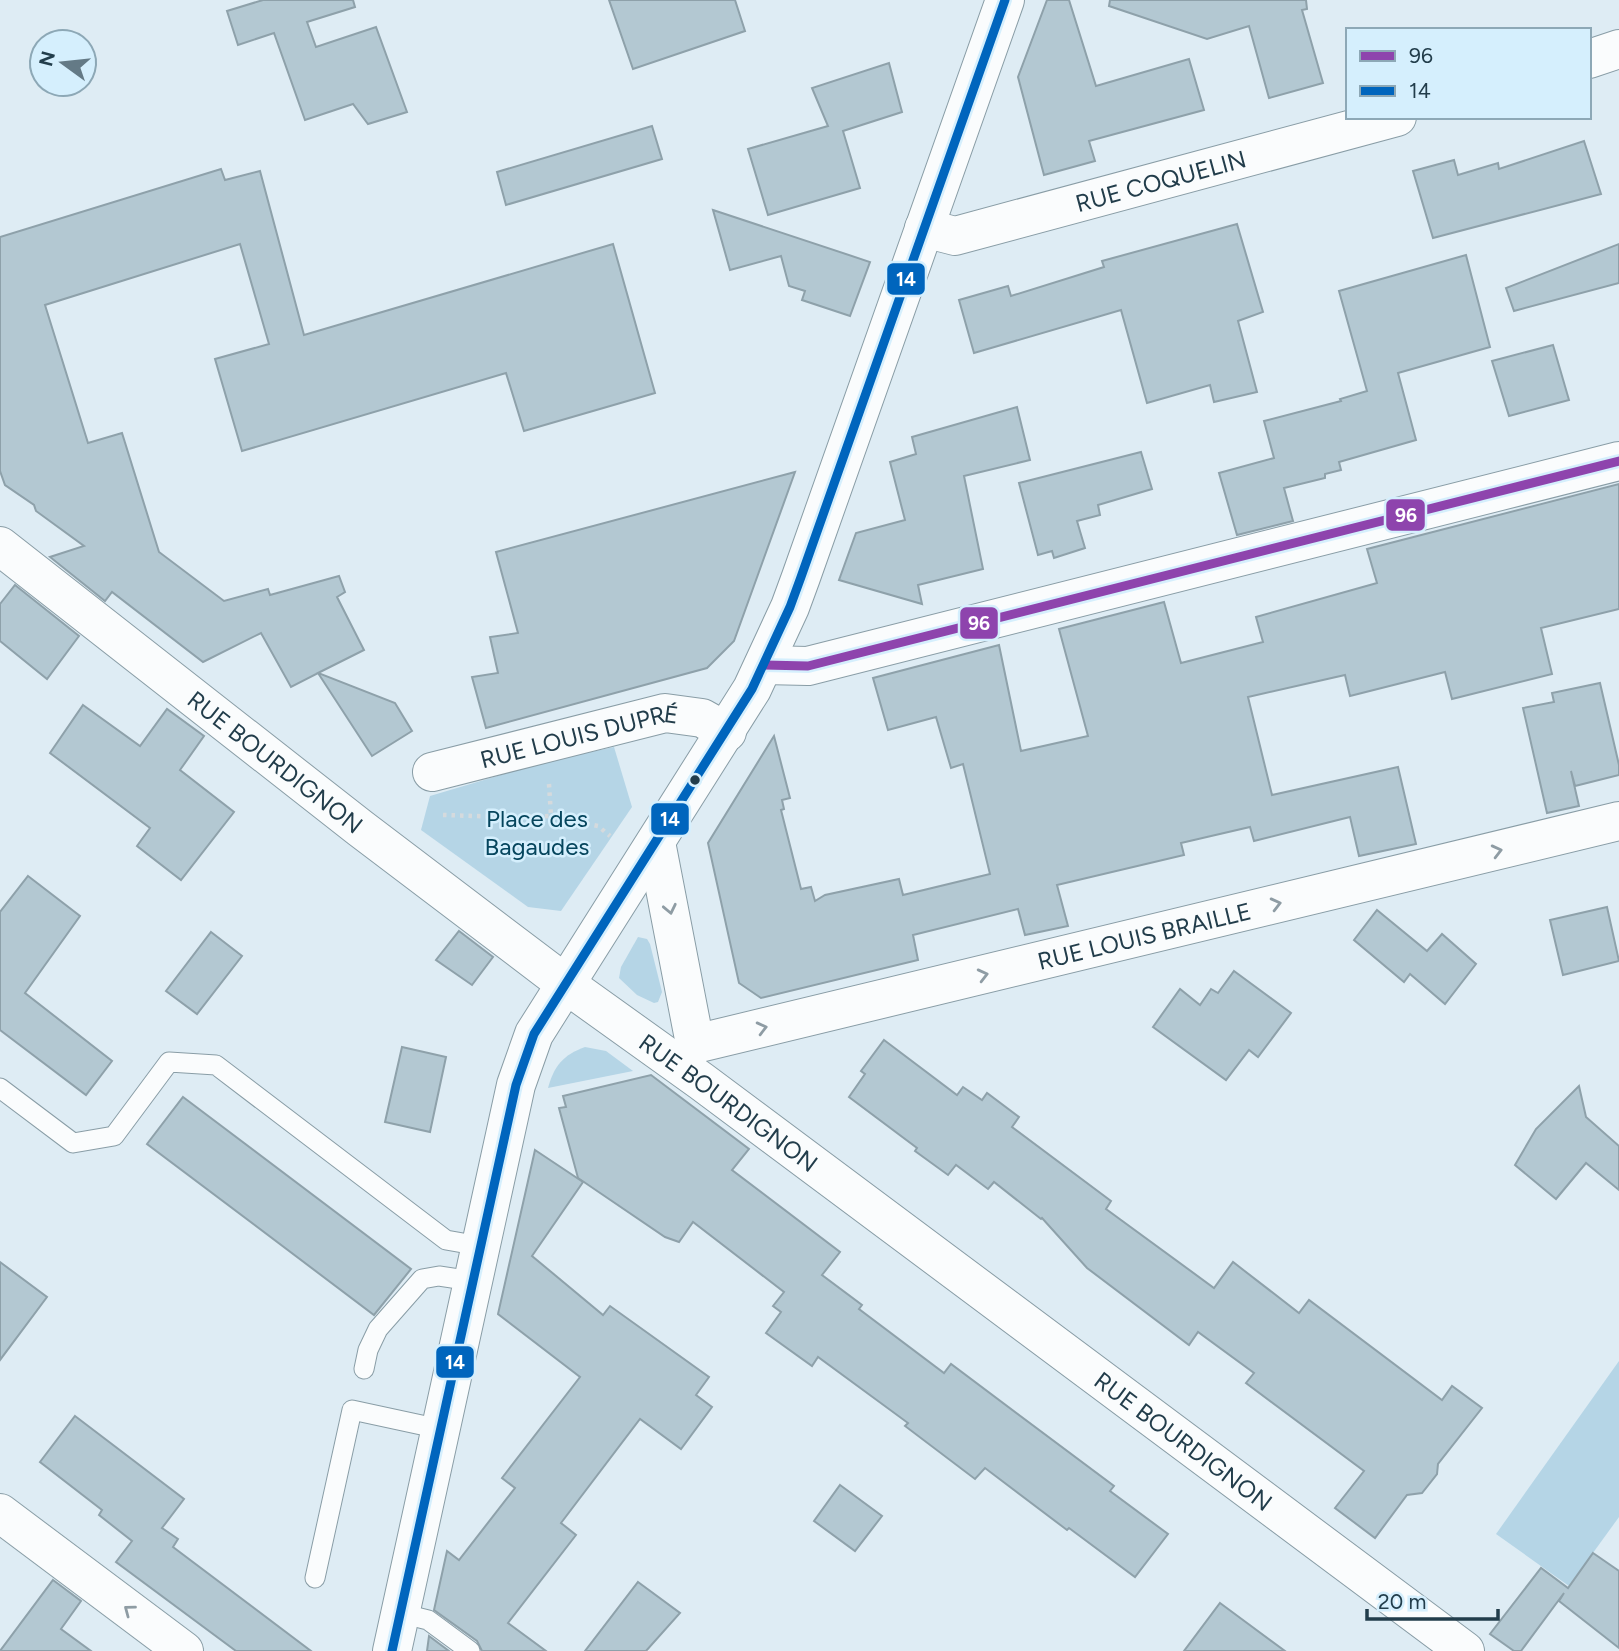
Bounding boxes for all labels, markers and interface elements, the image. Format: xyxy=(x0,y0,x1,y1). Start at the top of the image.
north arrow xyxy=(28,28,98,98)
legend xyxy=(1346,28,1591,119)
text: 96 xyxy=(1409,43,1433,68)
text: N xyxy=(34,49,60,69)
text: 14 xyxy=(1409,78,1431,103)
street label: RUE COQUELIN xyxy=(1072,144,1249,217)
line badge: 14 xyxy=(886,262,926,296)
text: 14 xyxy=(896,268,916,291)
line badge: 96 xyxy=(1385,498,1426,532)
text: 96 xyxy=(1395,504,1417,527)
line badge: 96 xyxy=(959,606,999,640)
text: 96 xyxy=(968,612,990,635)
street label: RUE BOURDIGNON xyxy=(182,684,369,839)
street label: RUE LOUIS DUPRÉ xyxy=(477,699,680,774)
unlabelled marker xyxy=(688,773,702,787)
line badge: 14 xyxy=(650,802,690,836)
park label: Place des Bagaudes xyxy=(485,804,589,861)
text: 14 xyxy=(660,808,680,831)
one-way arrow xyxy=(1491,845,1503,859)
street label: RUE LOUIS BRAILLE xyxy=(1035,896,1254,975)
one-way arrow xyxy=(1270,898,1282,912)
one-way arrow xyxy=(662,903,677,915)
one-way arrow xyxy=(977,969,989,983)
one-way arrow xyxy=(756,1022,768,1036)
street label: RUE BOURDIGNON xyxy=(634,1027,824,1178)
line badge: 14 xyxy=(435,1345,475,1379)
text: 14 xyxy=(445,1351,465,1374)
street label: RUE BOURDIGNON xyxy=(1089,1365,1278,1517)
scale bar xyxy=(1367,1578,1498,1622)
text: 20 m xyxy=(1378,1589,1426,1614)
one-way arrow xyxy=(125,1606,137,1618)

